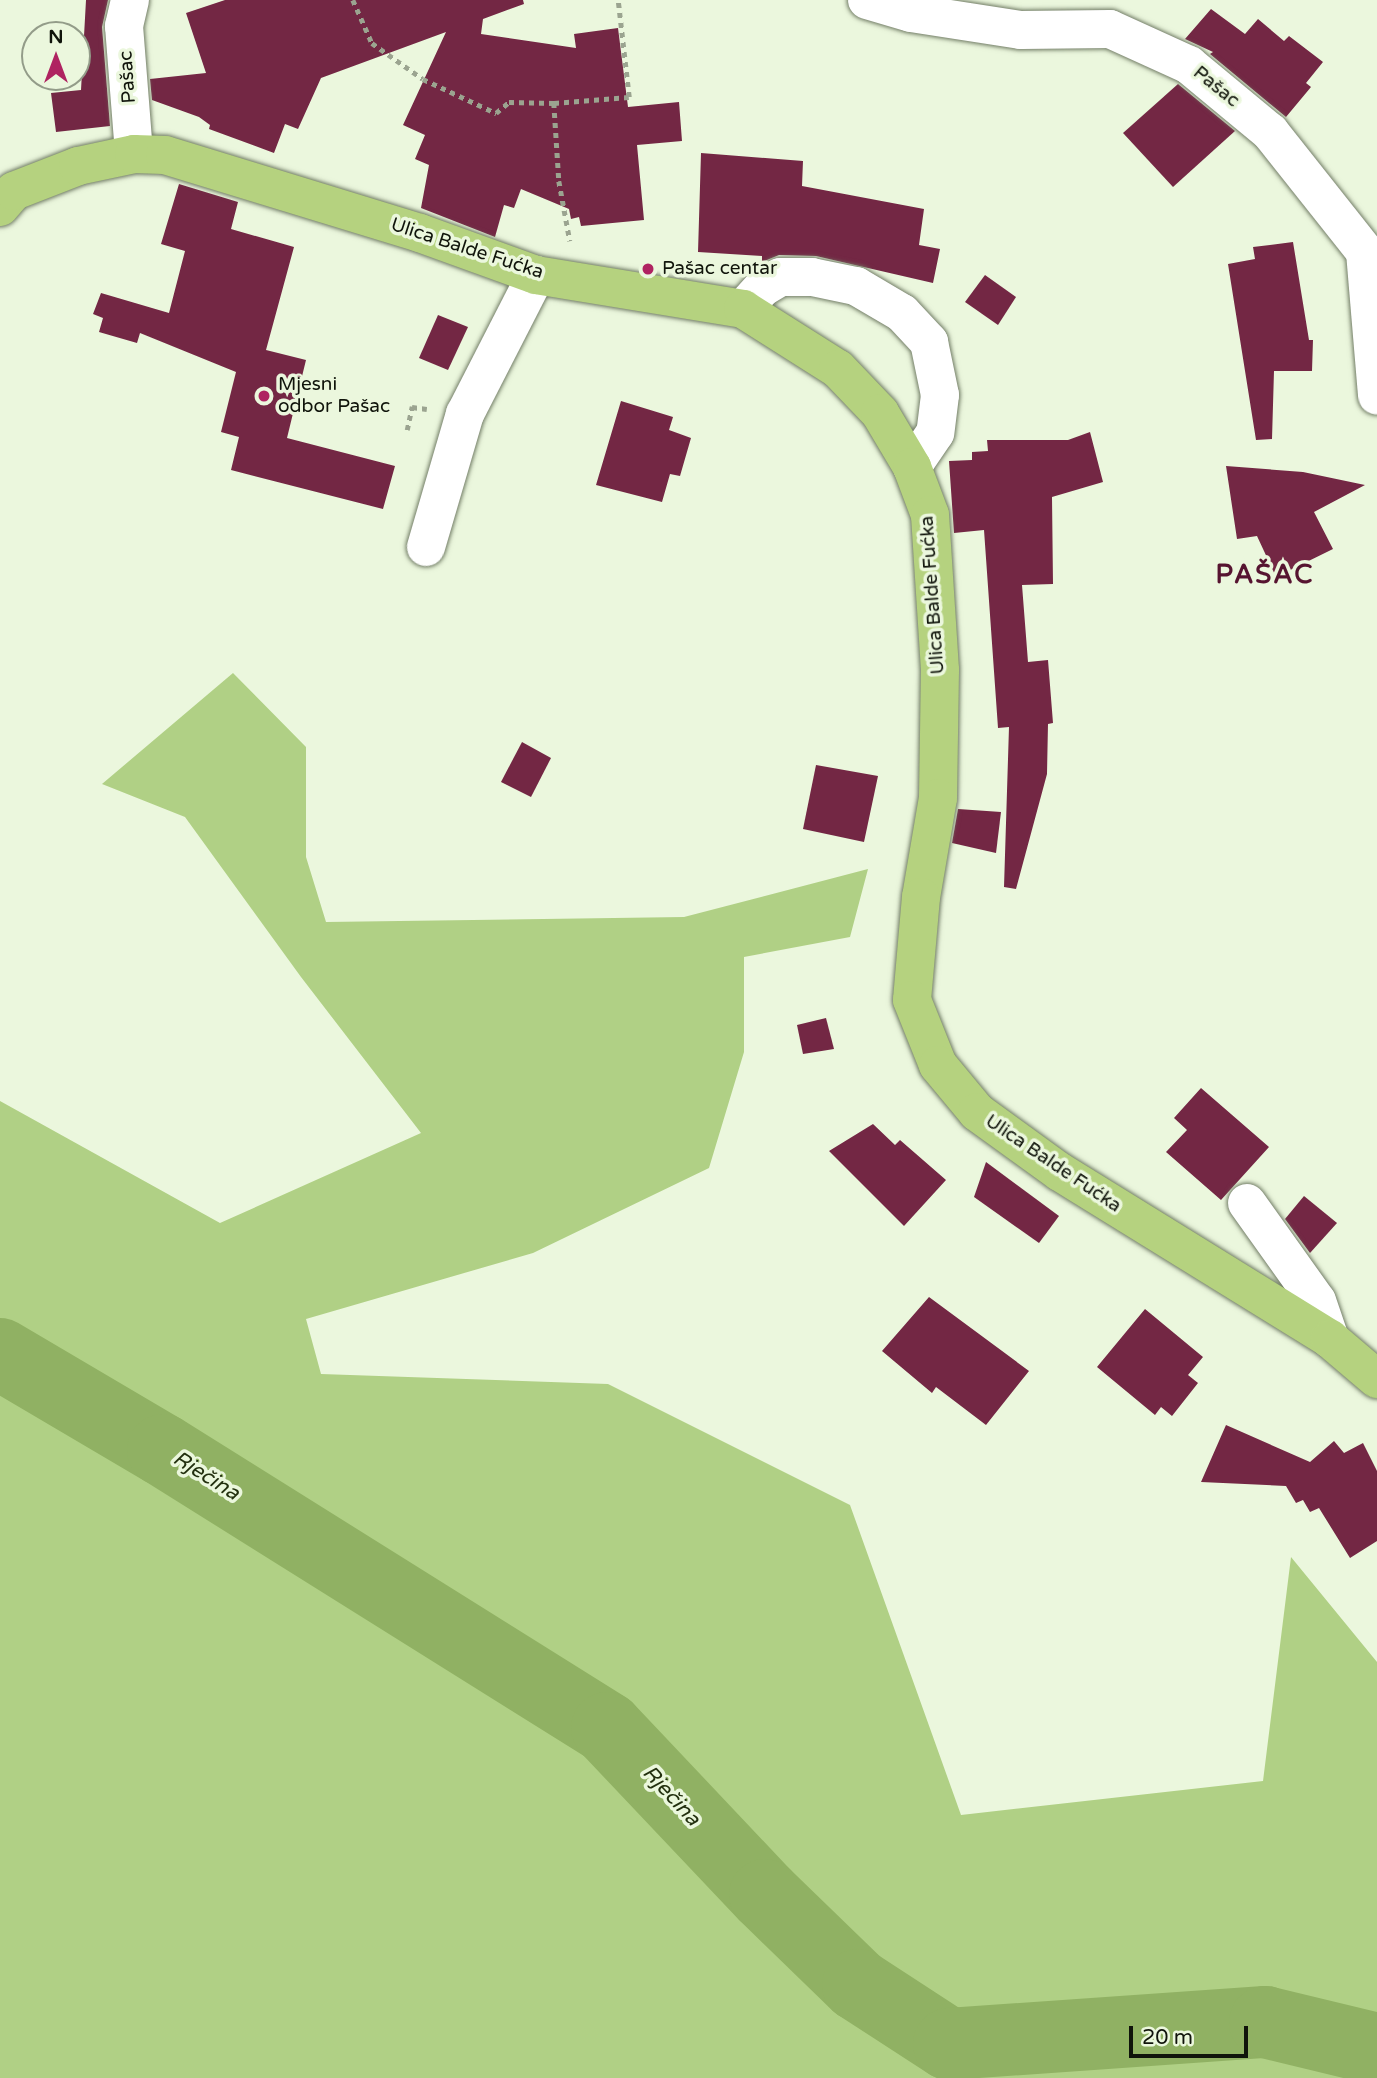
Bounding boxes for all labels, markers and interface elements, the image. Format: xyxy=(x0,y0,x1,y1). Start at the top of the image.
north arrow xyxy=(21,21,91,91)
text: N xyxy=(48,26,64,48)
street label: Pašac xyxy=(115,50,141,104)
street label: Pašac xyxy=(1188,62,1244,112)
street label: Ulica Balde Fućka xyxy=(388,214,546,284)
place label: Pašac centar xyxy=(662,258,777,280)
marker: Pašac centar xyxy=(640,261,656,277)
place label: Mjesni odbor Pašac xyxy=(278,374,390,418)
marker: Mjesni odbor Pašac xyxy=(256,388,272,404)
street label: Ulica Balde Fućka xyxy=(916,515,950,675)
district label: PAŠAC xyxy=(1216,559,1314,591)
street label: Ulica Balde Fućka xyxy=(981,1110,1125,1218)
water label: Rječina xyxy=(168,1446,244,1506)
water label: Rječina xyxy=(637,1761,705,1831)
scale bar xyxy=(1132,2011,1251,2056)
text: 20 m xyxy=(1142,2025,1193,2050)

